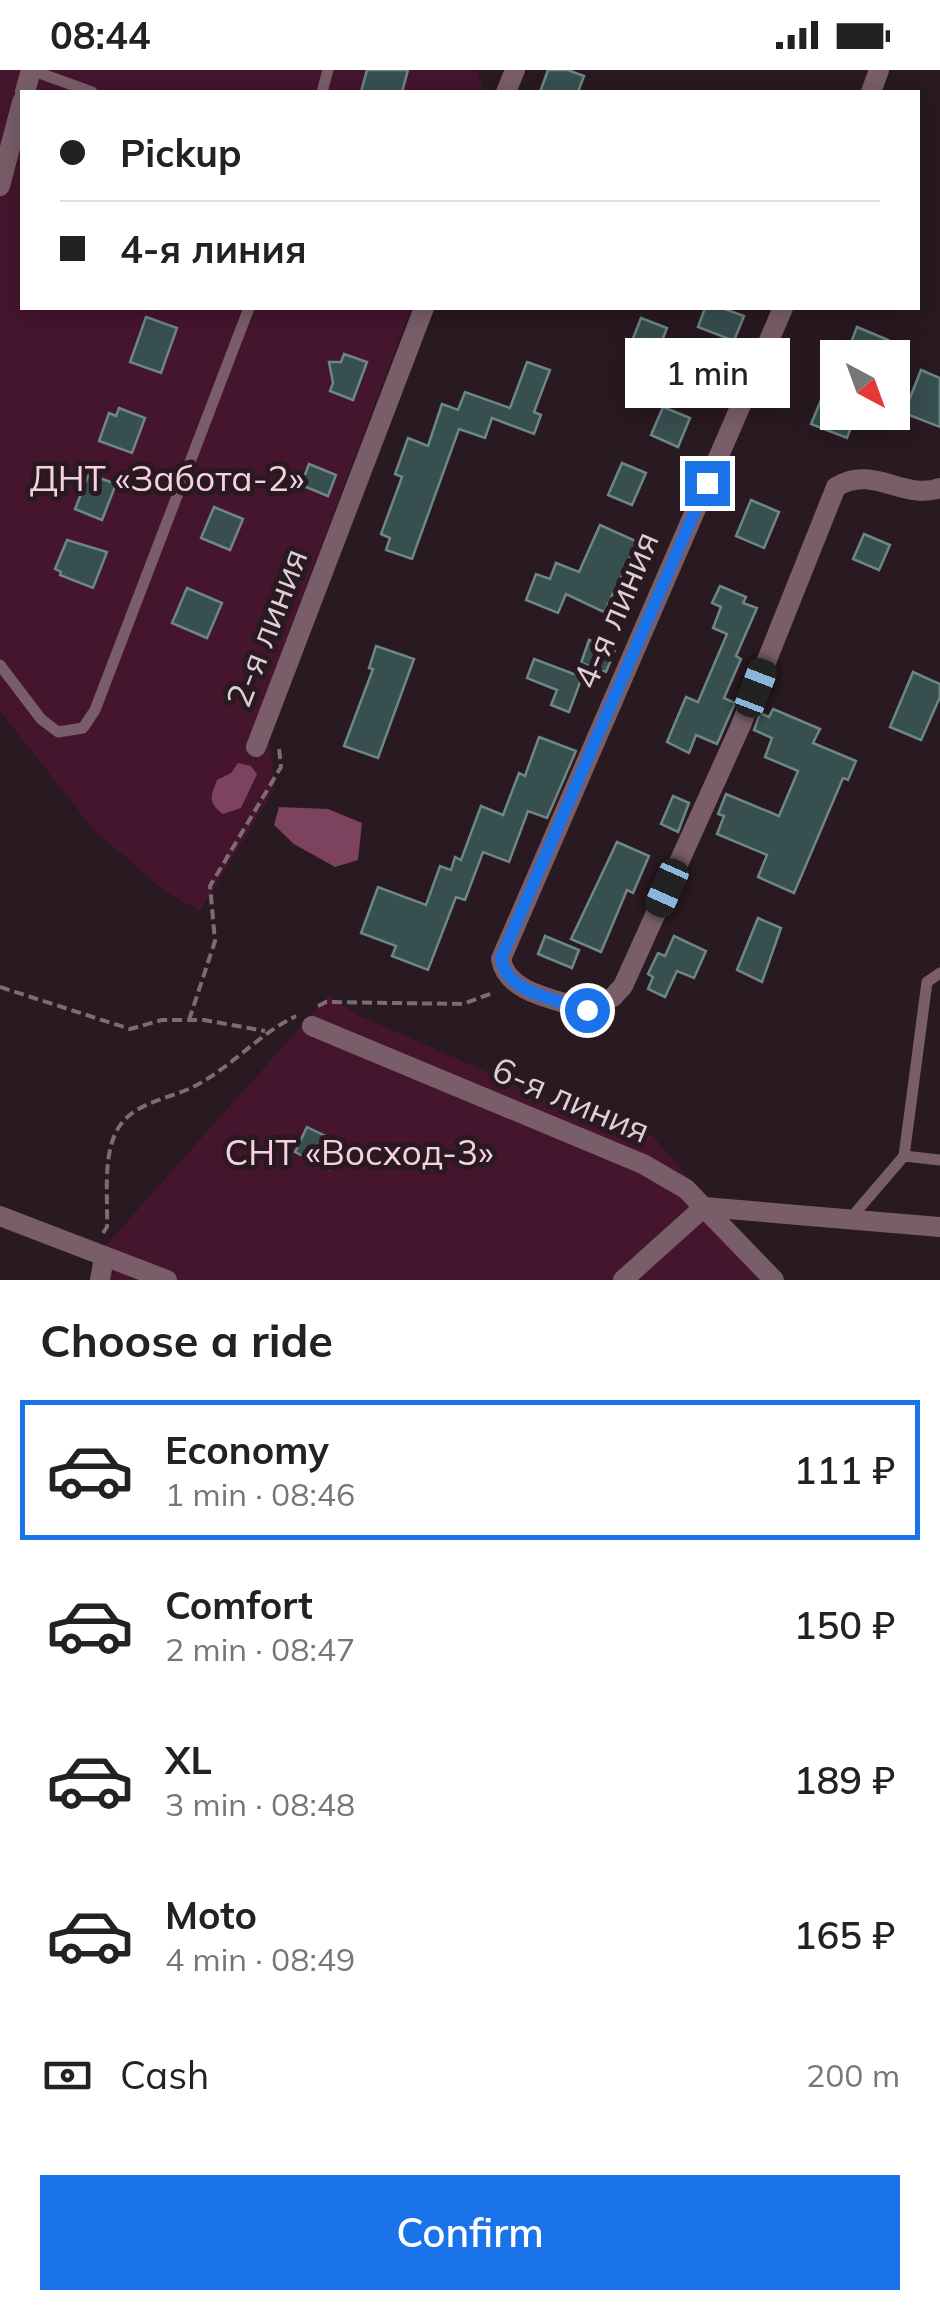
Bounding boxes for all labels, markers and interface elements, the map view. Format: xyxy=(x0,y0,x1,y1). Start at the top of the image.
text: 08:44 xyxy=(50,11,151,59)
text: Pickup xyxy=(120,129,242,177)
text: 4-я линия xyxy=(120,225,307,273)
callout: 1 min xyxy=(624,338,790,408)
north arrow xyxy=(820,340,910,430)
map controls xyxy=(820,340,910,430)
text: 1 min xyxy=(666,353,749,393)
park label: ДНТ «Забота-2» xyxy=(30,456,304,500)
route end xyxy=(685,461,730,506)
street label: 4-я линия xyxy=(562,524,668,695)
street label: 2-я линия xyxy=(216,542,316,713)
car xyxy=(731,655,781,721)
car xyxy=(641,854,693,922)
route start xyxy=(565,988,610,1033)
street label: 6-я линия xyxy=(486,1046,657,1152)
park label: СНТ «Восход-3» xyxy=(224,1130,494,1174)
text: Choose a ride xyxy=(40,1312,333,1368)
icon: car xyxy=(45,1425,135,1515)
text: Economy xyxy=(165,1426,329,1474)
text: 111 ₽ xyxy=(794,1446,895,1494)
text: 1 min · 08:46 xyxy=(165,1474,355,1514)
icon: car xyxy=(45,1580,135,1670)
text: Comfort xyxy=(165,1581,313,1629)
text: 150 ₽ xyxy=(794,1601,895,1649)
text: 2 min · 08:47 xyxy=(165,1629,355,1669)
icon: car xyxy=(45,1735,135,1825)
text: XL xyxy=(165,1736,212,1784)
text: 189 ₽ xyxy=(794,1756,895,1804)
text: 3 min · 08:48 xyxy=(165,1784,355,1824)
icon: car xyxy=(45,1890,135,1980)
text: Moto xyxy=(165,1891,257,1939)
text: 165 ₽ xyxy=(794,1911,895,1959)
text: 4 min · 08:49 xyxy=(165,1939,355,1979)
icon: cash xyxy=(40,2048,95,2103)
text: Cash xyxy=(120,2051,209,2099)
text: 200 m xyxy=(806,2055,900,2095)
button: Confirm xyxy=(40,2175,900,2290)

